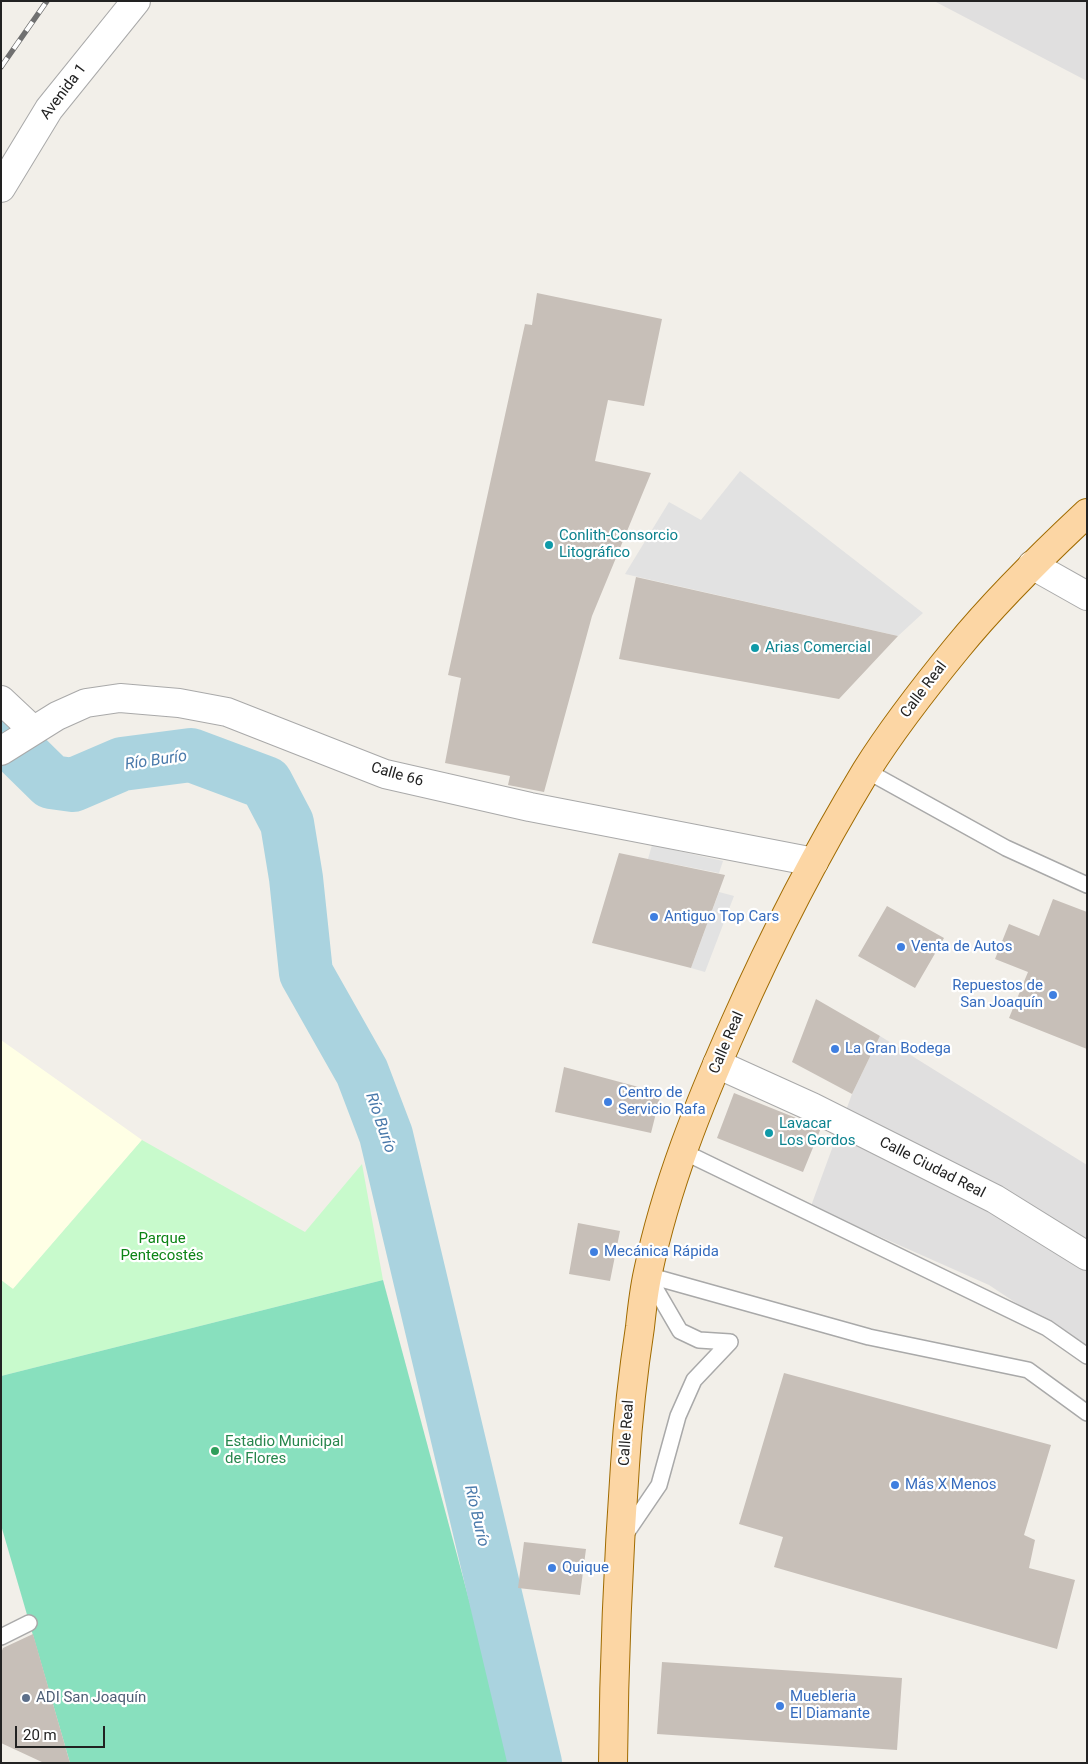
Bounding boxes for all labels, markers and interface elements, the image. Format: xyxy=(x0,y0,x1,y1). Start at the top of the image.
street label: Avenida 1 xyxy=(37,61,91,123)
place label: Conlith-Consorcio Litográfico xyxy=(559,527,678,562)
marker: Conlith-Consorcio Litográfico xyxy=(543,539,555,551)
place label: Arias Comercial xyxy=(765,639,871,657)
marker: Arias Comercial xyxy=(749,642,761,654)
street label: Calle Real xyxy=(897,658,951,722)
water label: Río Burío xyxy=(124,747,188,775)
street label: Calle 66 xyxy=(369,759,425,791)
place label: Antiguo Top Cars xyxy=(664,908,779,926)
marker: Antiguo Top Cars xyxy=(648,911,660,923)
place label: Venta de Autos xyxy=(911,938,1012,956)
marker: Venta de Autos xyxy=(895,941,907,953)
place label: Repuestos de San Joaquín xyxy=(952,977,1043,1012)
marker: Repuestos de San Joaquín xyxy=(1047,989,1059,1001)
street label: Calle Real xyxy=(706,1009,748,1077)
place label: La Gran Bodega xyxy=(845,1040,951,1058)
marker: La Gran Bodega xyxy=(829,1043,841,1055)
place label: Centro de Servicio Rafa xyxy=(618,1084,706,1119)
water label: Río Burío xyxy=(361,1090,399,1156)
marker: Centro de Servicio Rafa xyxy=(602,1096,614,1108)
place label: Lavacar Los Gordos xyxy=(779,1115,856,1150)
marker: Lavacar Los Gordos xyxy=(763,1127,775,1139)
street label: Calle Ciudad Real xyxy=(876,1134,988,1202)
park label: Parque Pentecostés xyxy=(120,1230,204,1265)
place label: Mecánica Rápida xyxy=(604,1243,719,1261)
marker: Mecánica Rápida xyxy=(588,1246,600,1258)
street label: Calle Real xyxy=(616,1400,638,1466)
place label: Estadio Municipal de Flores xyxy=(225,1433,344,1468)
marker: Estadio Municipal de Flores xyxy=(209,1445,221,1457)
place label: Más X Menos xyxy=(905,1476,996,1494)
marker: Más X Menos xyxy=(889,1479,901,1491)
water label: Río Burío xyxy=(460,1483,492,1549)
place label: Quique xyxy=(562,1559,609,1577)
marker: Quique xyxy=(546,1562,558,1574)
place label: Muebleria El Diamante xyxy=(790,1688,870,1723)
place label: ADI San Joaquín xyxy=(36,1689,146,1707)
marker: ADI San Joaquín xyxy=(20,1692,32,1704)
marker: Muebleria El Diamante xyxy=(774,1700,786,1712)
scale bar xyxy=(18,1716,108,1748)
text: 20 m xyxy=(23,1726,57,1744)

